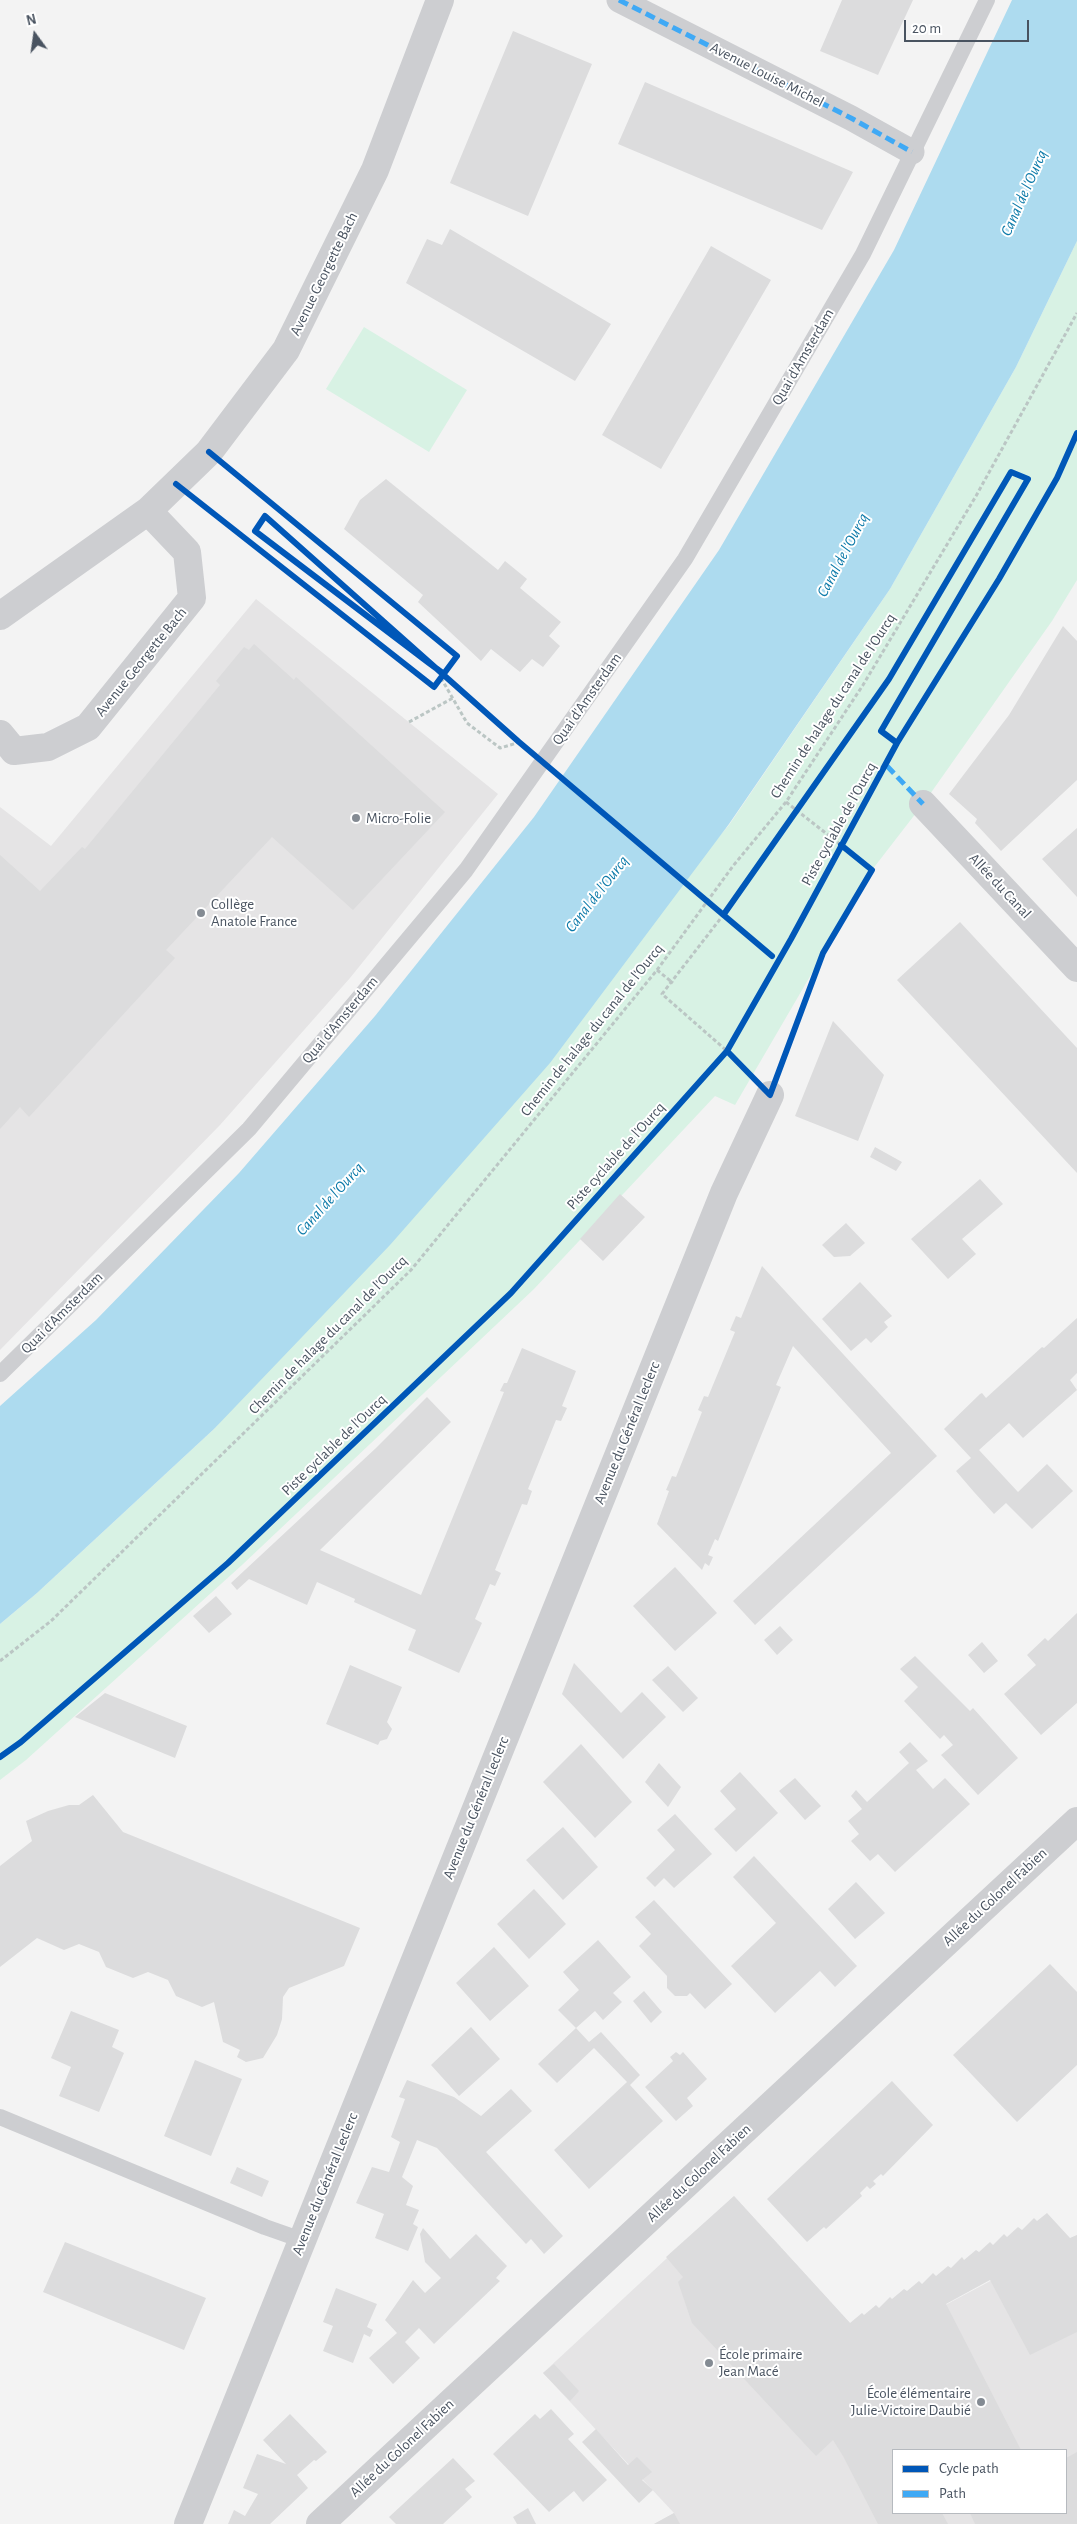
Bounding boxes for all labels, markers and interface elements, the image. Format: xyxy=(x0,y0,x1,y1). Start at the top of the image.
north arrow xyxy=(10,10,60,60)
scale bar xyxy=(907,10,1032,42)
text: N xyxy=(25,12,38,28)
text: 20 m xyxy=(912,21,941,36)
street label: Avenue Louise Michel xyxy=(707,38,827,112)
water label: Canal de l'Ourcq xyxy=(997,147,1051,239)
street label: Avenue Georgette Bach xyxy=(286,209,362,339)
street label: Quai d'Amsterdam xyxy=(768,305,838,409)
water label: Canal de l'Ourcq xyxy=(813,510,873,600)
street label: Avenue Georgette Bach xyxy=(91,604,191,720)
street label: Chemin de halage du canal de l'Ourcq xyxy=(766,610,900,802)
street label: Quai d'Amsterdam xyxy=(548,649,626,749)
street label: Piste cyclable de l'Ourcq xyxy=(798,759,880,889)
place label: Micro-Folie xyxy=(366,809,431,827)
marker: Micro-Folie xyxy=(350,812,362,824)
street label: Allée du Canal xyxy=(965,849,1035,923)
water label: Canal de l'Ourcq xyxy=(561,852,633,936)
place label: Collège Anatole France xyxy=(211,895,297,930)
marker: Collège Anatole France xyxy=(195,907,207,919)
street label: Chemin de halage du canal de l'Ourcq xyxy=(517,940,667,1120)
street label: Quai d'Amsterdam xyxy=(298,973,382,1067)
street label: Piste cyclable de l'Ourcq xyxy=(563,1099,669,1213)
water label: Canal de l'Ourcq xyxy=(292,1158,368,1240)
street label: Chemin de halage du canal de l'Ourcq xyxy=(245,1252,411,1418)
street label: Quai d'Amsterdam xyxy=(17,1268,107,1358)
street label: Avenue du Général Leclerc xyxy=(590,1359,664,1507)
street label: Piste cyclable de l'Ourcq xyxy=(278,1390,390,1500)
street label: Avenue du Général Leclerc xyxy=(439,1734,513,1882)
street label: Allée du Colonel Fabien xyxy=(939,1844,1051,1950)
street label: Avenue du Général Leclerc xyxy=(288,2110,362,2258)
street label: Allée du Colonel Fabien xyxy=(643,2120,755,2226)
place label: École primaire Jean Macé xyxy=(719,2345,802,2380)
marker: École primaire Jean Macé xyxy=(703,2357,715,2369)
place label: École élémentaire Julie-Victoire Daubié xyxy=(851,2384,971,2419)
street label: Allée du Colonel Fabien xyxy=(346,2395,458,2501)
marker: École élémentaire Julie-Victoire Daubié xyxy=(975,2396,987,2408)
legend xyxy=(892,2449,1067,2514)
text: Cycle path xyxy=(939,2461,999,2476)
text: Path xyxy=(939,2486,966,2501)

